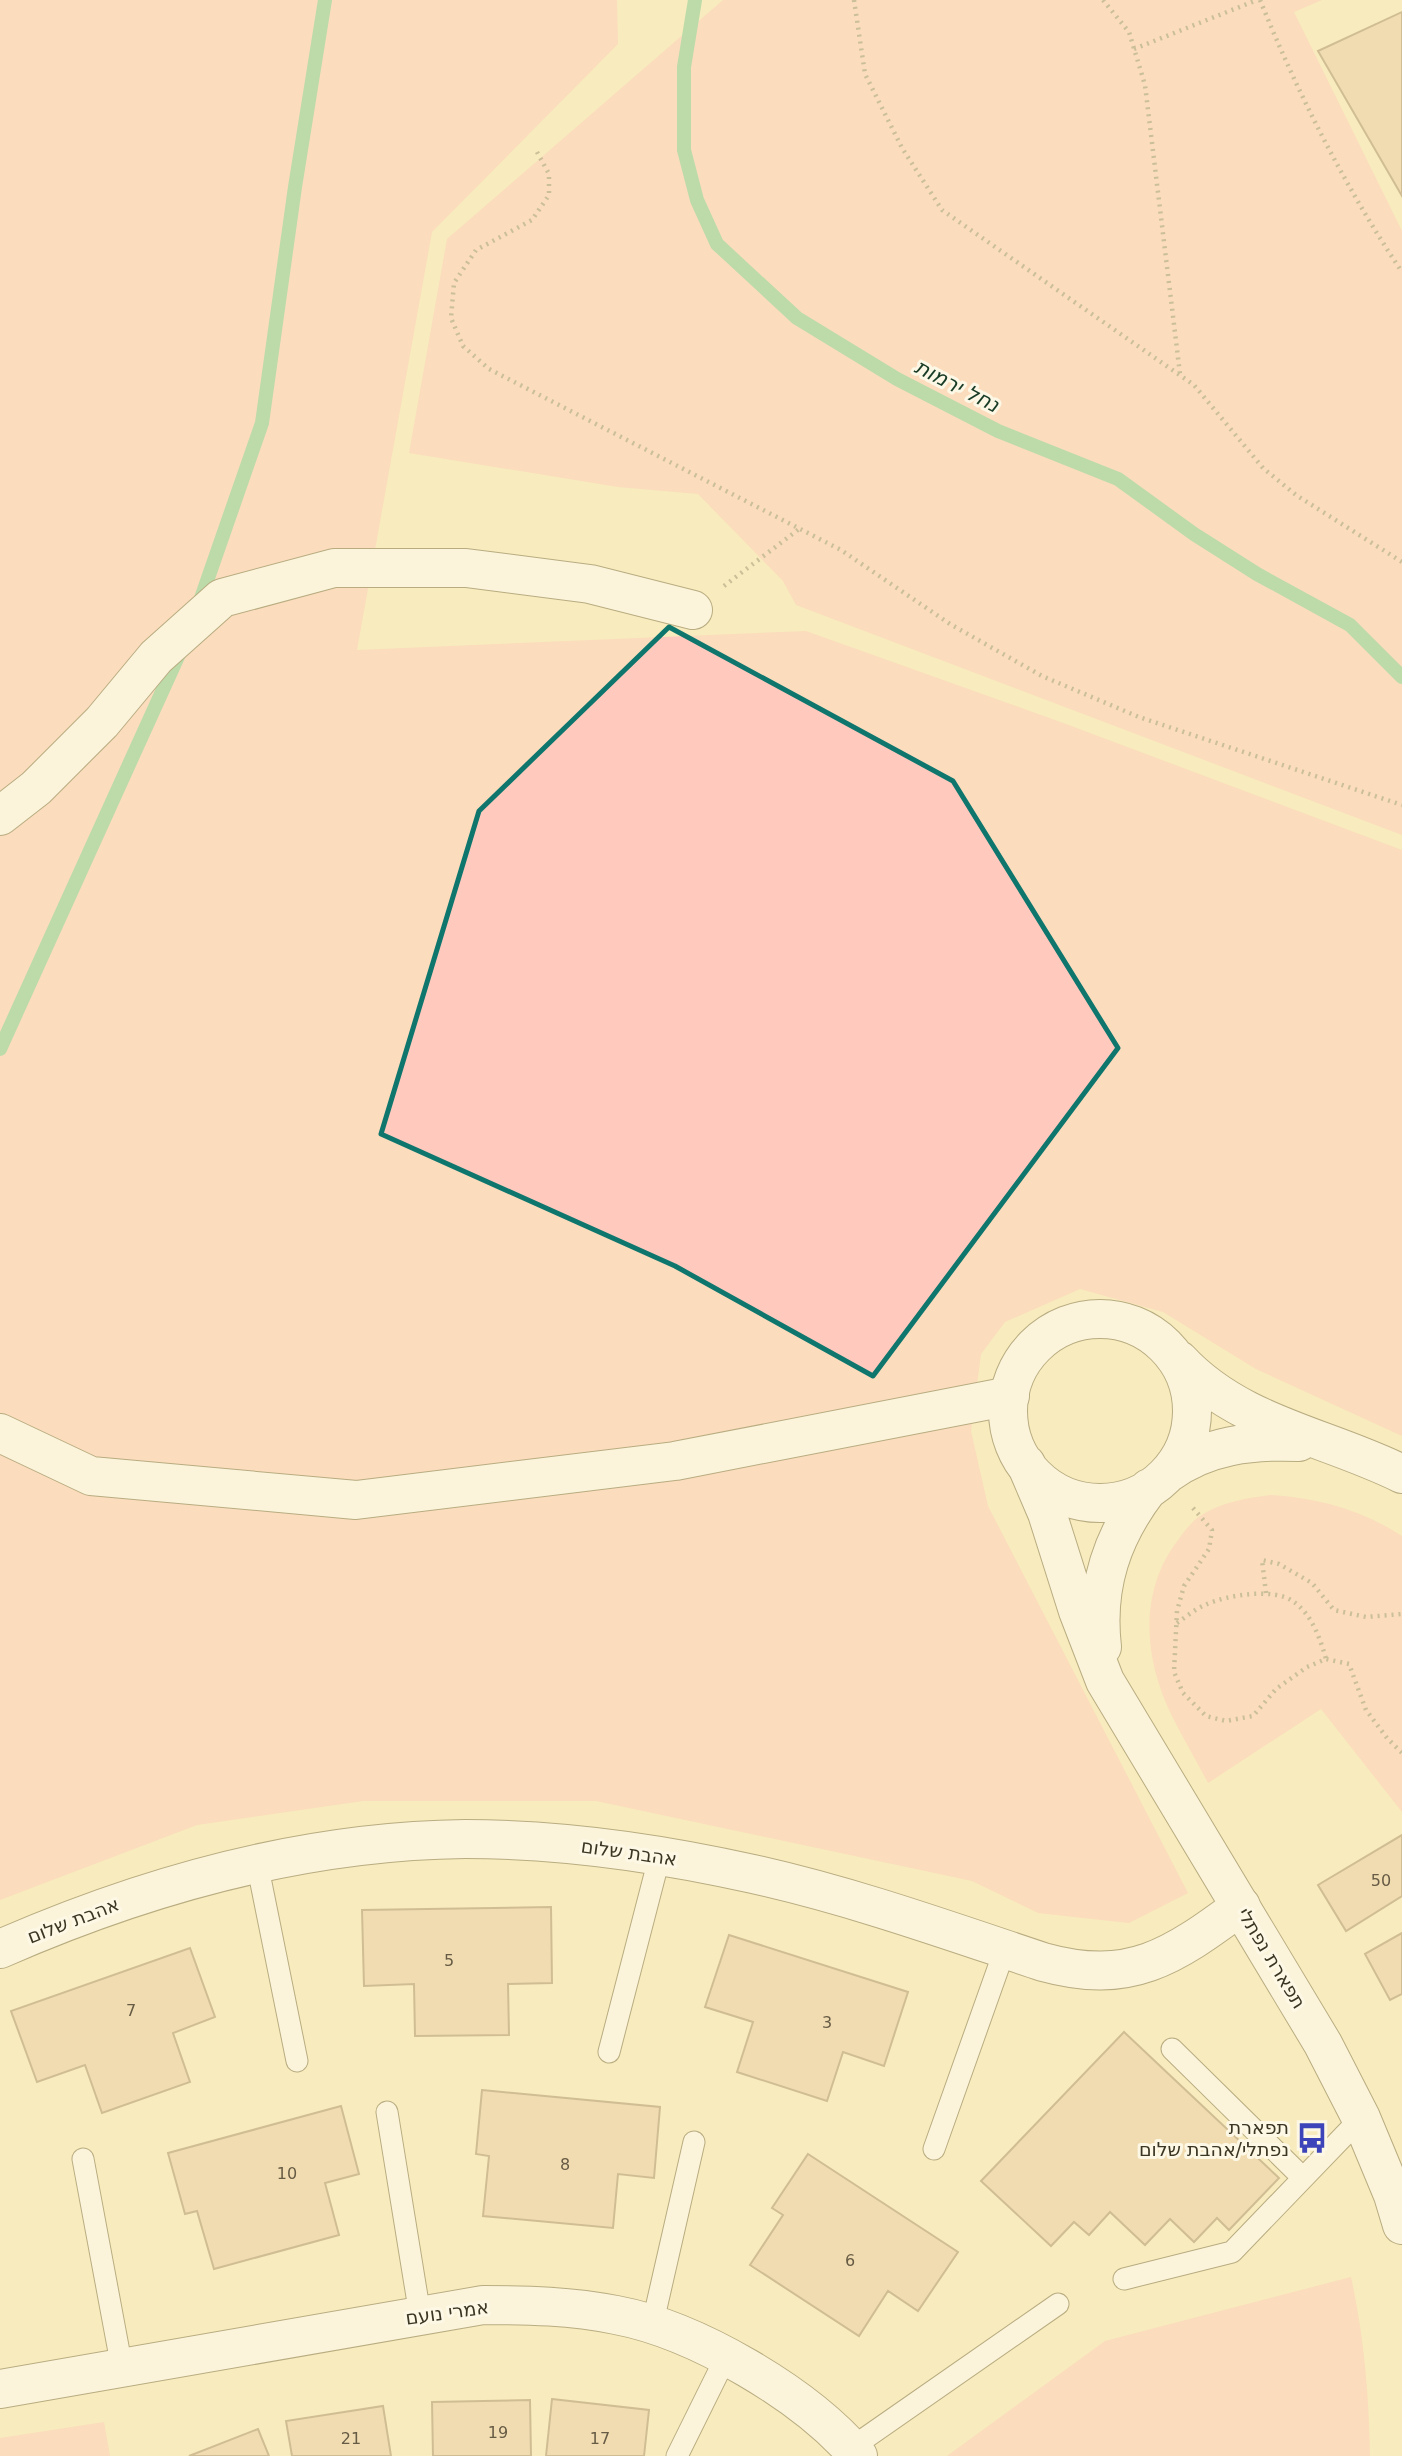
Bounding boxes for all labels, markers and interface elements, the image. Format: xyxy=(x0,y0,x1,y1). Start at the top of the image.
water label: נחל ירמות xyxy=(911,355,1004,418)
street label: אהבת שלום xyxy=(580,1834,678,1870)
house number: 50 xyxy=(1371,1871,1391,1890)
street label: אהבת שלום xyxy=(24,1892,122,1948)
street label: תפארת נפתלי xyxy=(1233,1904,1311,2012)
house number: 5 xyxy=(444,1951,454,1970)
house number: 7 xyxy=(126,2001,136,2020)
house number: 3 xyxy=(822,2013,832,2032)
place label: תפארת נפתלי/אהבת שלום xyxy=(1139,2116,1289,2160)
bus stop icon: תפארת נפתלי/אהבת שלום xyxy=(1295,2121,1329,2155)
house number: 8 xyxy=(560,2155,570,2174)
house number: 10 xyxy=(277,2164,297,2183)
house number: 6 xyxy=(845,2251,855,2270)
street label: אמרי נועם xyxy=(404,2295,490,2329)
house number: 19 xyxy=(488,2423,508,2442)
house number: 21 xyxy=(341,2429,361,2448)
house number: 17 xyxy=(590,2429,610,2448)

